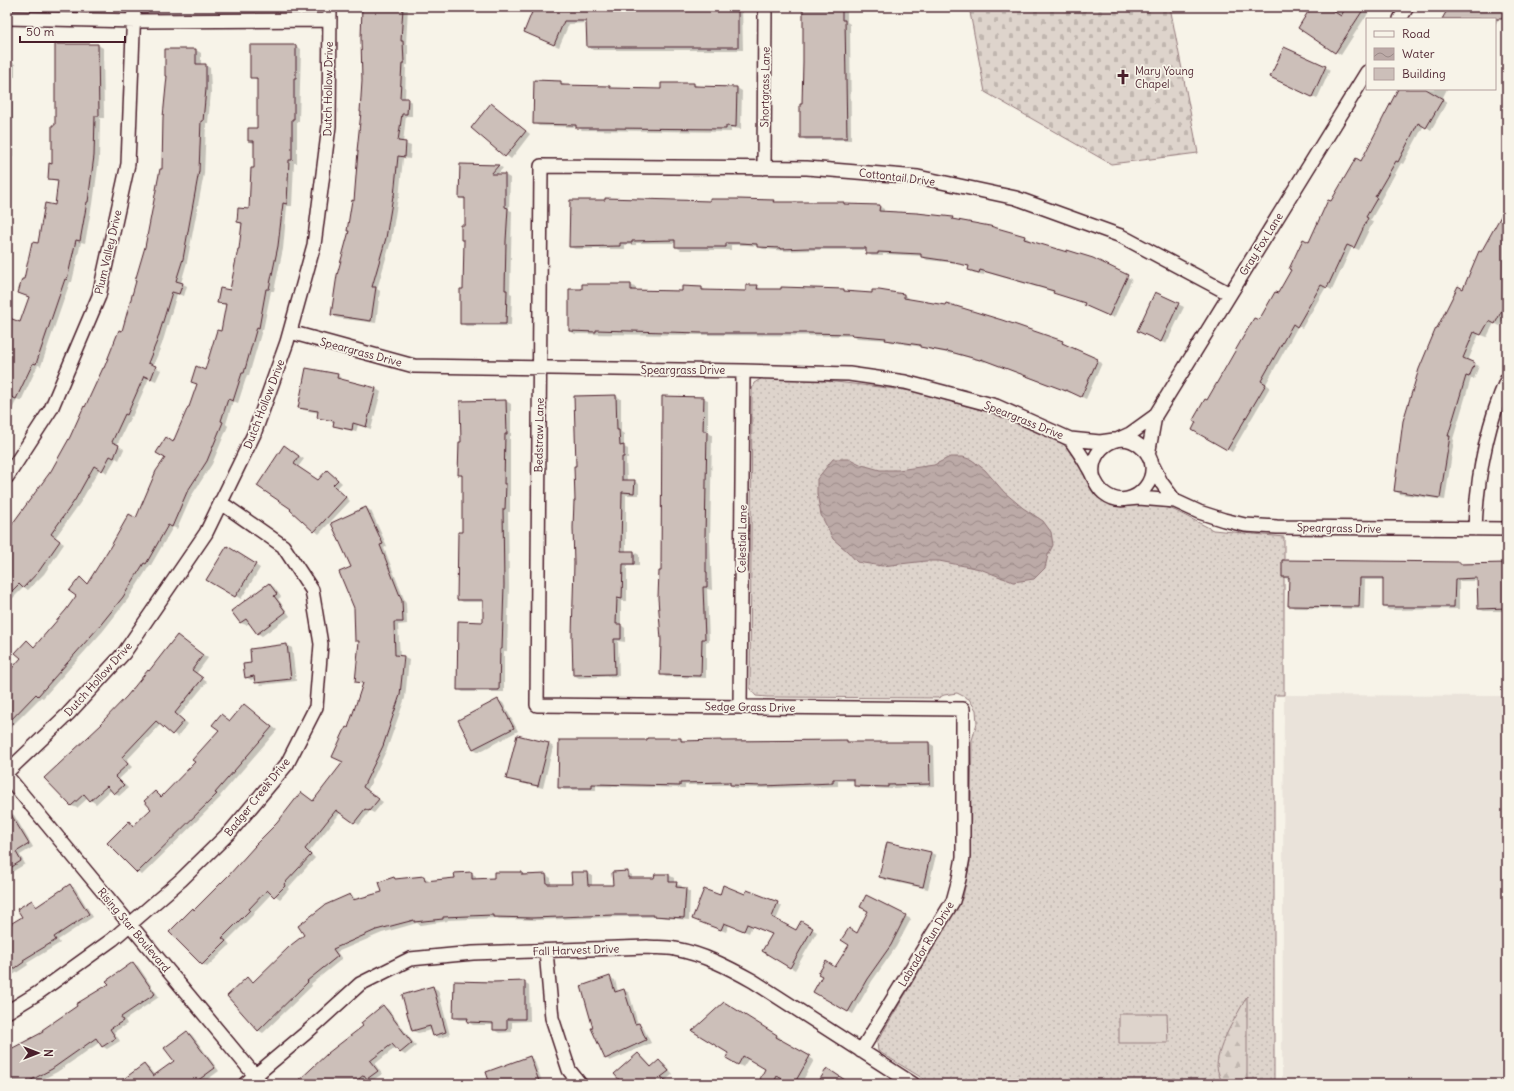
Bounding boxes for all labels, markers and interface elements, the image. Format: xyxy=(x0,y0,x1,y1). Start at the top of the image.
scale bar xyxy=(20,18,125,44)
legend xyxy=(1366,18,1496,90)
text: 50 m xyxy=(26,24,55,39)
text: Road xyxy=(1402,26,1430,41)
street label: Dutch Hollow Drive xyxy=(320,41,336,137)
street label: Shortgrass Lane xyxy=(757,46,773,127)
text: Water xyxy=(1402,46,1435,61)
place label: Mary Young Chapel xyxy=(1135,64,1194,91)
text: Building xyxy=(1402,66,1446,81)
church icon: Mary Young Chapel xyxy=(1114,68,1132,86)
street label: Cottontail Drive xyxy=(858,165,936,189)
street label: Plum Valley Drive xyxy=(91,208,125,296)
street label: Gray Fox Lane xyxy=(1236,210,1286,278)
street label: Speargrass Drive xyxy=(318,334,404,370)
street label: Dutch Hollow Drive xyxy=(240,357,288,451)
street label: Speargrass Drive xyxy=(641,363,725,377)
street label: Bedstraw Lane xyxy=(531,397,547,472)
street label: Speargrass Drive xyxy=(982,398,1066,442)
street label: Celestial Lane xyxy=(734,505,750,573)
street label: Speargrass Drive xyxy=(1297,520,1381,536)
street label: Dutch Hollow Drive xyxy=(61,639,135,719)
street label: Sedge Grass Drive xyxy=(705,699,795,715)
street label: Badger Creek Drive xyxy=(221,755,293,839)
street label: Rising Star Boulevard xyxy=(95,885,174,975)
street label: Labrador Run Drive xyxy=(895,899,957,989)
street label: Fall Harvest Drive xyxy=(532,941,620,959)
north arrow xyxy=(18,1033,58,1073)
text: N xyxy=(41,1049,55,1057)

